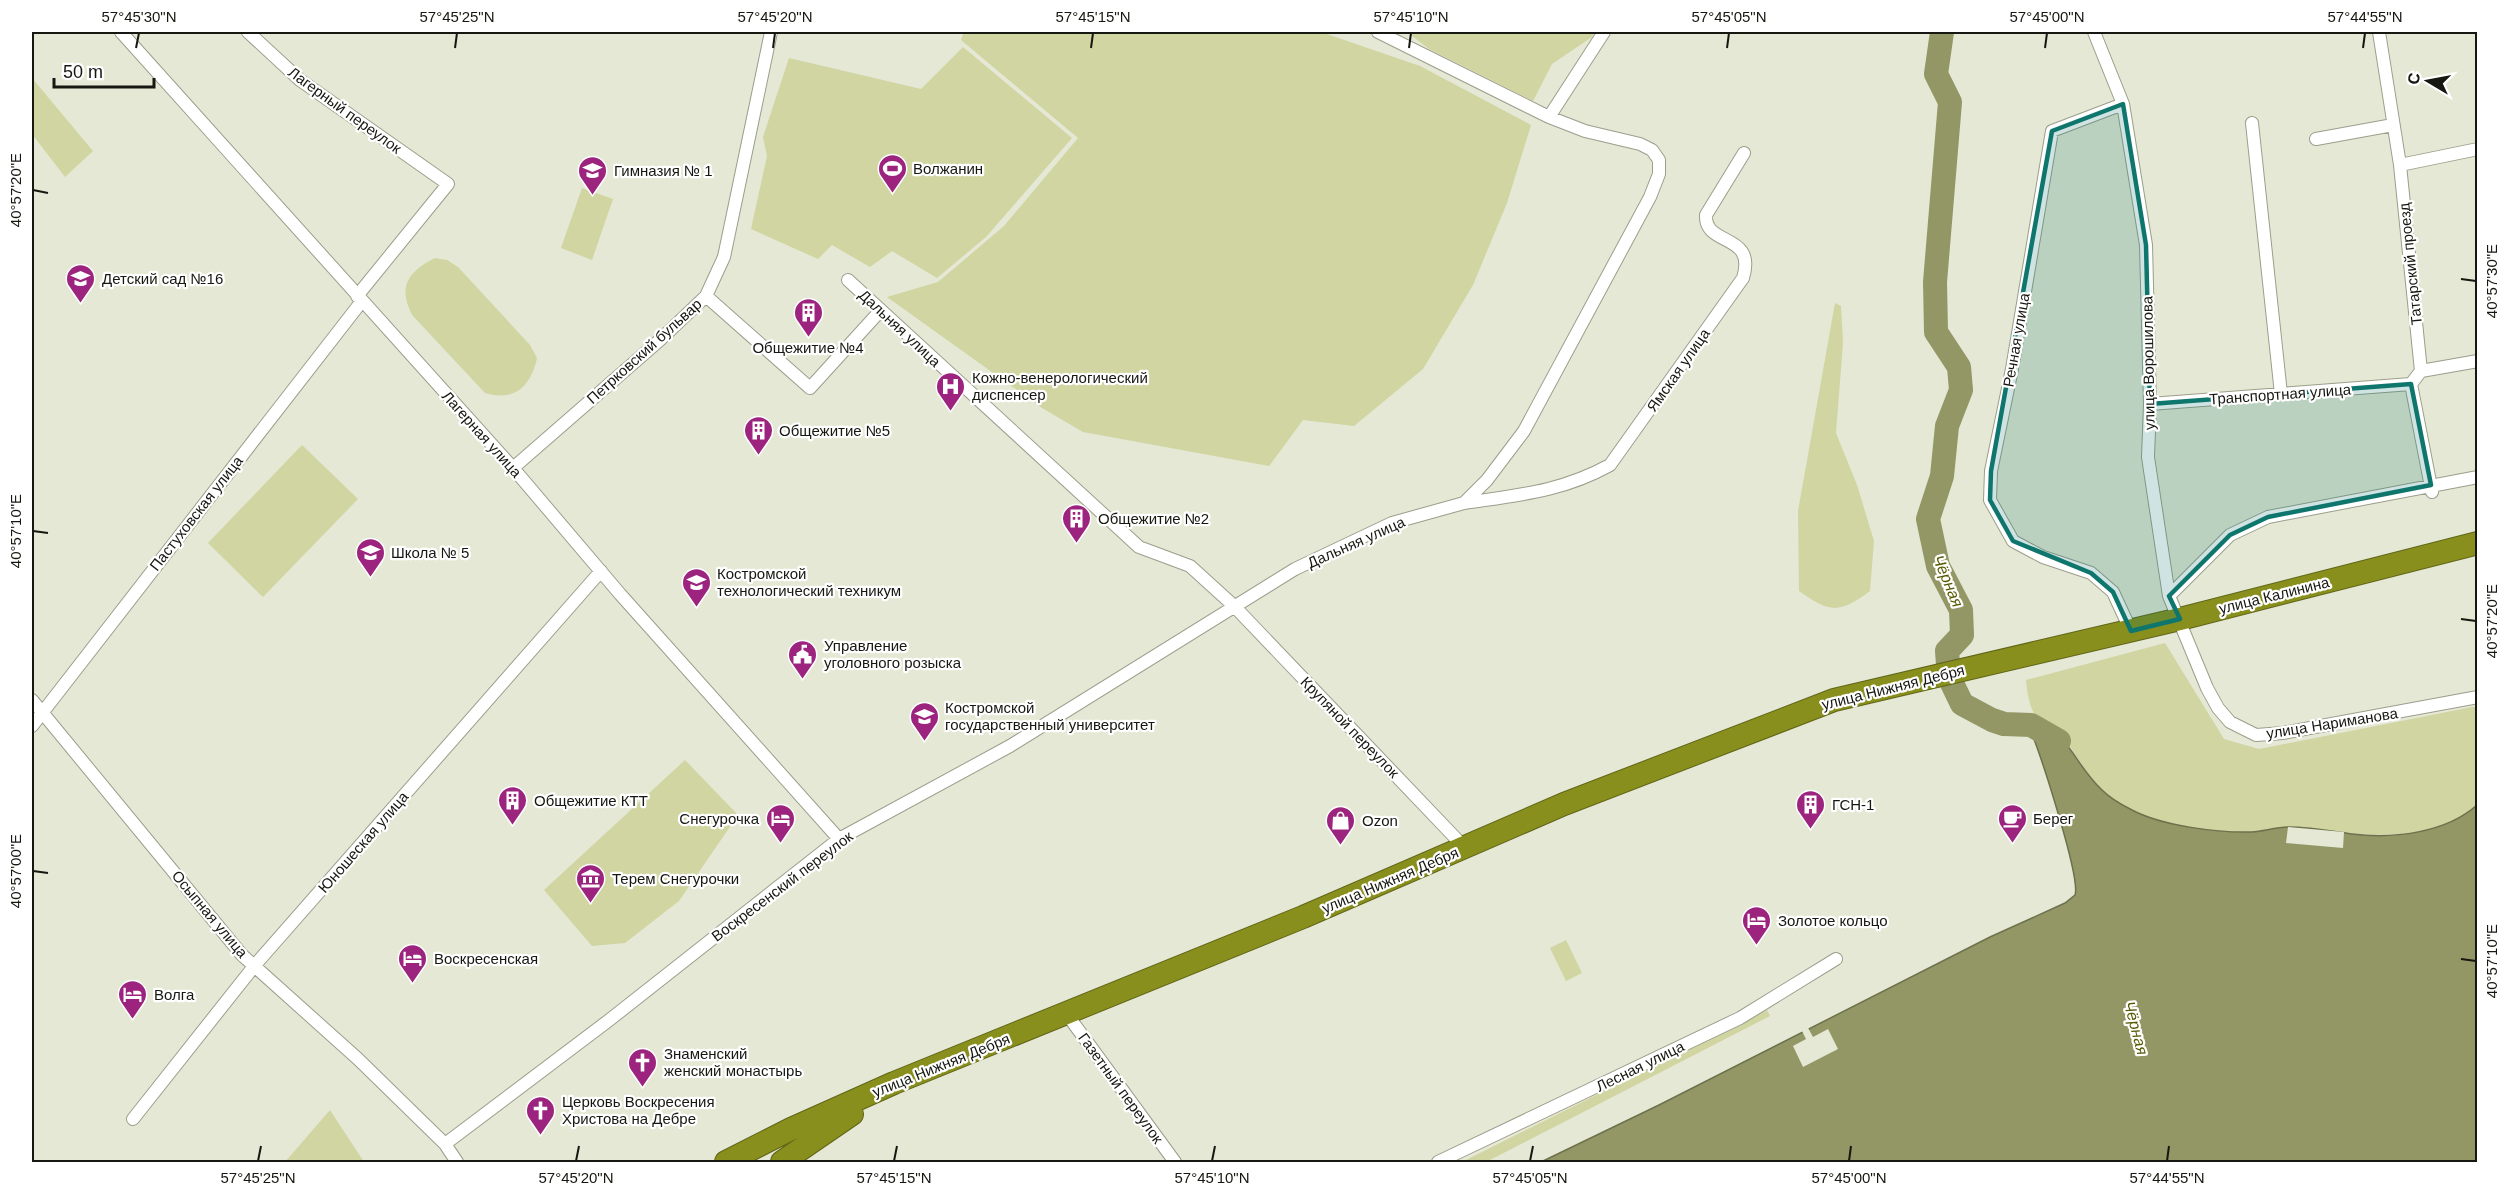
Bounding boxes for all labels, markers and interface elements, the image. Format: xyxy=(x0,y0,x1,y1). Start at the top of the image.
text: 57°45'30"N xyxy=(101,8,177,25)
text: 57°45'25"N xyxy=(419,8,495,25)
text: 57°45'20"N xyxy=(737,8,813,25)
text: 57°45'15"N xyxy=(1055,8,1131,25)
text: 57°45'10"N xyxy=(1373,8,1449,25)
text: 57°45'05"N xyxy=(1691,8,1767,25)
text: 57°45'00"N xyxy=(2009,8,2085,25)
text: 57°44'55"N xyxy=(2327,8,2403,25)
scale bar xyxy=(54,51,154,89)
north arrow xyxy=(2398,51,2458,111)
text: 50 m xyxy=(63,62,103,82)
street label: Лагерный переулок xyxy=(285,63,405,157)
text: С xyxy=(2404,71,2423,86)
sports icon: Волжанин xyxy=(876,152,908,194)
text: 40°57'20"E xyxy=(7,153,24,227)
school or university icon: Гимназия № 1 xyxy=(577,154,609,196)
place label: Волжанин xyxy=(913,160,983,177)
place label: Гимназия № 1 xyxy=(614,162,713,179)
street label: Татарский проезд xyxy=(2395,202,2425,326)
text: 40°57'30"E xyxy=(2483,244,2500,318)
school or university icon: Детский сад №16 xyxy=(65,262,97,304)
place label: Детский сад №16 xyxy=(102,270,223,287)
street label: Дальняя улица xyxy=(856,286,945,370)
street label: Речная улица xyxy=(1999,291,2033,388)
street label: Петрковский бульвар xyxy=(583,295,705,407)
street label: улица Ворошилова xyxy=(2138,295,2158,430)
building icon: Общежитие №4 xyxy=(792,296,824,338)
street label: Ямская улица xyxy=(1643,325,1713,415)
place label: Общежитие №4 xyxy=(752,339,864,356)
place label: Кожно-венерологический диспенсер xyxy=(972,369,1148,403)
hospital icon: Кожно-венерологический диспенсер xyxy=(935,370,967,412)
street label: Транспортная улица xyxy=(2208,381,2352,407)
street label: Лагерная улица xyxy=(439,387,526,481)
building icon: Общежитие №5 xyxy=(742,414,774,456)
place label: Общежитие №5 xyxy=(779,422,890,439)
street label: Пастуховская улица xyxy=(146,452,246,574)
text: 40°57'10"E xyxy=(7,494,24,568)
building icon: Общежитие №2 xyxy=(1061,502,1093,544)
place label: Общежитие №2 xyxy=(1098,510,1209,527)
street label: Дальняя улица xyxy=(1305,513,1408,571)
school or university icon: Школа № 5 xyxy=(354,536,386,578)
place label: Школа № 5 xyxy=(391,544,469,561)
water label: Чёрная xyxy=(1929,552,1967,610)
place label: Костромской технологический техникум xyxy=(717,565,901,599)
school or university icon: Костромской технологический техникум xyxy=(680,566,712,608)
street label: улица Калинина xyxy=(2217,573,2331,617)
text: 40°57'20"E xyxy=(2483,584,2500,658)
place label: Управление уголовного розыска xyxy=(824,637,962,671)
public building icon: Управление уголовного розыска xyxy=(787,638,819,680)
street label: улица Нижняя Дебря xyxy=(1820,661,1966,713)
street label: Крупяной переулок xyxy=(1297,673,1403,781)
place label: Костромской государственный университет xyxy=(945,699,1155,733)
school or university icon: Костромской государственный университет xyxy=(908,700,940,742)
street label: улица Нариманова xyxy=(2265,704,2400,742)
building icon: Общежитие КТТ xyxy=(497,784,529,826)
street label: Юношеская улица xyxy=(314,787,412,896)
building icon: ГСН-1 xyxy=(1795,788,1827,830)
place label: Общежитие КТТ xyxy=(534,792,648,809)
place label: ГСН-1 xyxy=(1832,796,1874,813)
hotel icon: Снегурочка xyxy=(764,802,796,844)
cafe icon: Берег xyxy=(1996,802,2028,844)
shop icon: Ozon xyxy=(1325,804,1357,846)
place label: Снегурочка xyxy=(679,810,760,827)
place label: Берег xyxy=(2033,810,2074,827)
place label: Ozon xyxy=(1362,812,1398,829)
street label: Воскресенский переулок xyxy=(708,827,856,945)
text: 40°57'00"E xyxy=(7,834,24,908)
street label: улица Нижняя Дебря xyxy=(1319,844,1461,916)
museum icon: Терем Cнегурочки xyxy=(575,862,607,904)
street label: Осыпная улица xyxy=(169,867,252,961)
place label: Терем Cнегурочки xyxy=(612,870,739,887)
hotel icon: Золотое кольцо xyxy=(1741,904,1773,946)
place label: Золотое кольцо xyxy=(1778,912,1888,929)
text: 40°57'10"E xyxy=(2483,924,2500,998)
hotel icon: Воскресенская xyxy=(397,942,429,984)
place label: Воскресенская xyxy=(434,950,538,967)
hotel icon: Волга xyxy=(117,978,149,1020)
place label: Волга xyxy=(154,986,195,1003)
water label: Чёрная xyxy=(2121,999,2151,1057)
street label: Газетный переулок xyxy=(1075,1029,1167,1147)
street label: улица Нижняя Дебря xyxy=(870,1030,1012,1100)
street label: Лесная улица xyxy=(1593,1037,1687,1095)
place label: Знаменский женский монастырь xyxy=(664,1045,802,1079)
church icon: Знаменский женский монастырь xyxy=(627,1046,659,1088)
place label: Церковь Воскресения Христова на Дебре xyxy=(562,1093,715,1127)
church icon: Церковь Воскресения Христова на Дебре xyxy=(525,1094,557,1136)
text: 57°45'25"N xyxy=(220,1169,296,1186)
text: 57°45'20"N xyxy=(538,1169,614,1186)
text: 57°45'15"N xyxy=(856,1169,932,1186)
text: 57°45'10"N xyxy=(1174,1169,1250,1186)
text: 57°45'05"N xyxy=(1492,1169,1568,1186)
text: 57°45'00"N xyxy=(1811,1169,1887,1186)
text: 57°44'55"N xyxy=(2129,1169,2205,1186)

